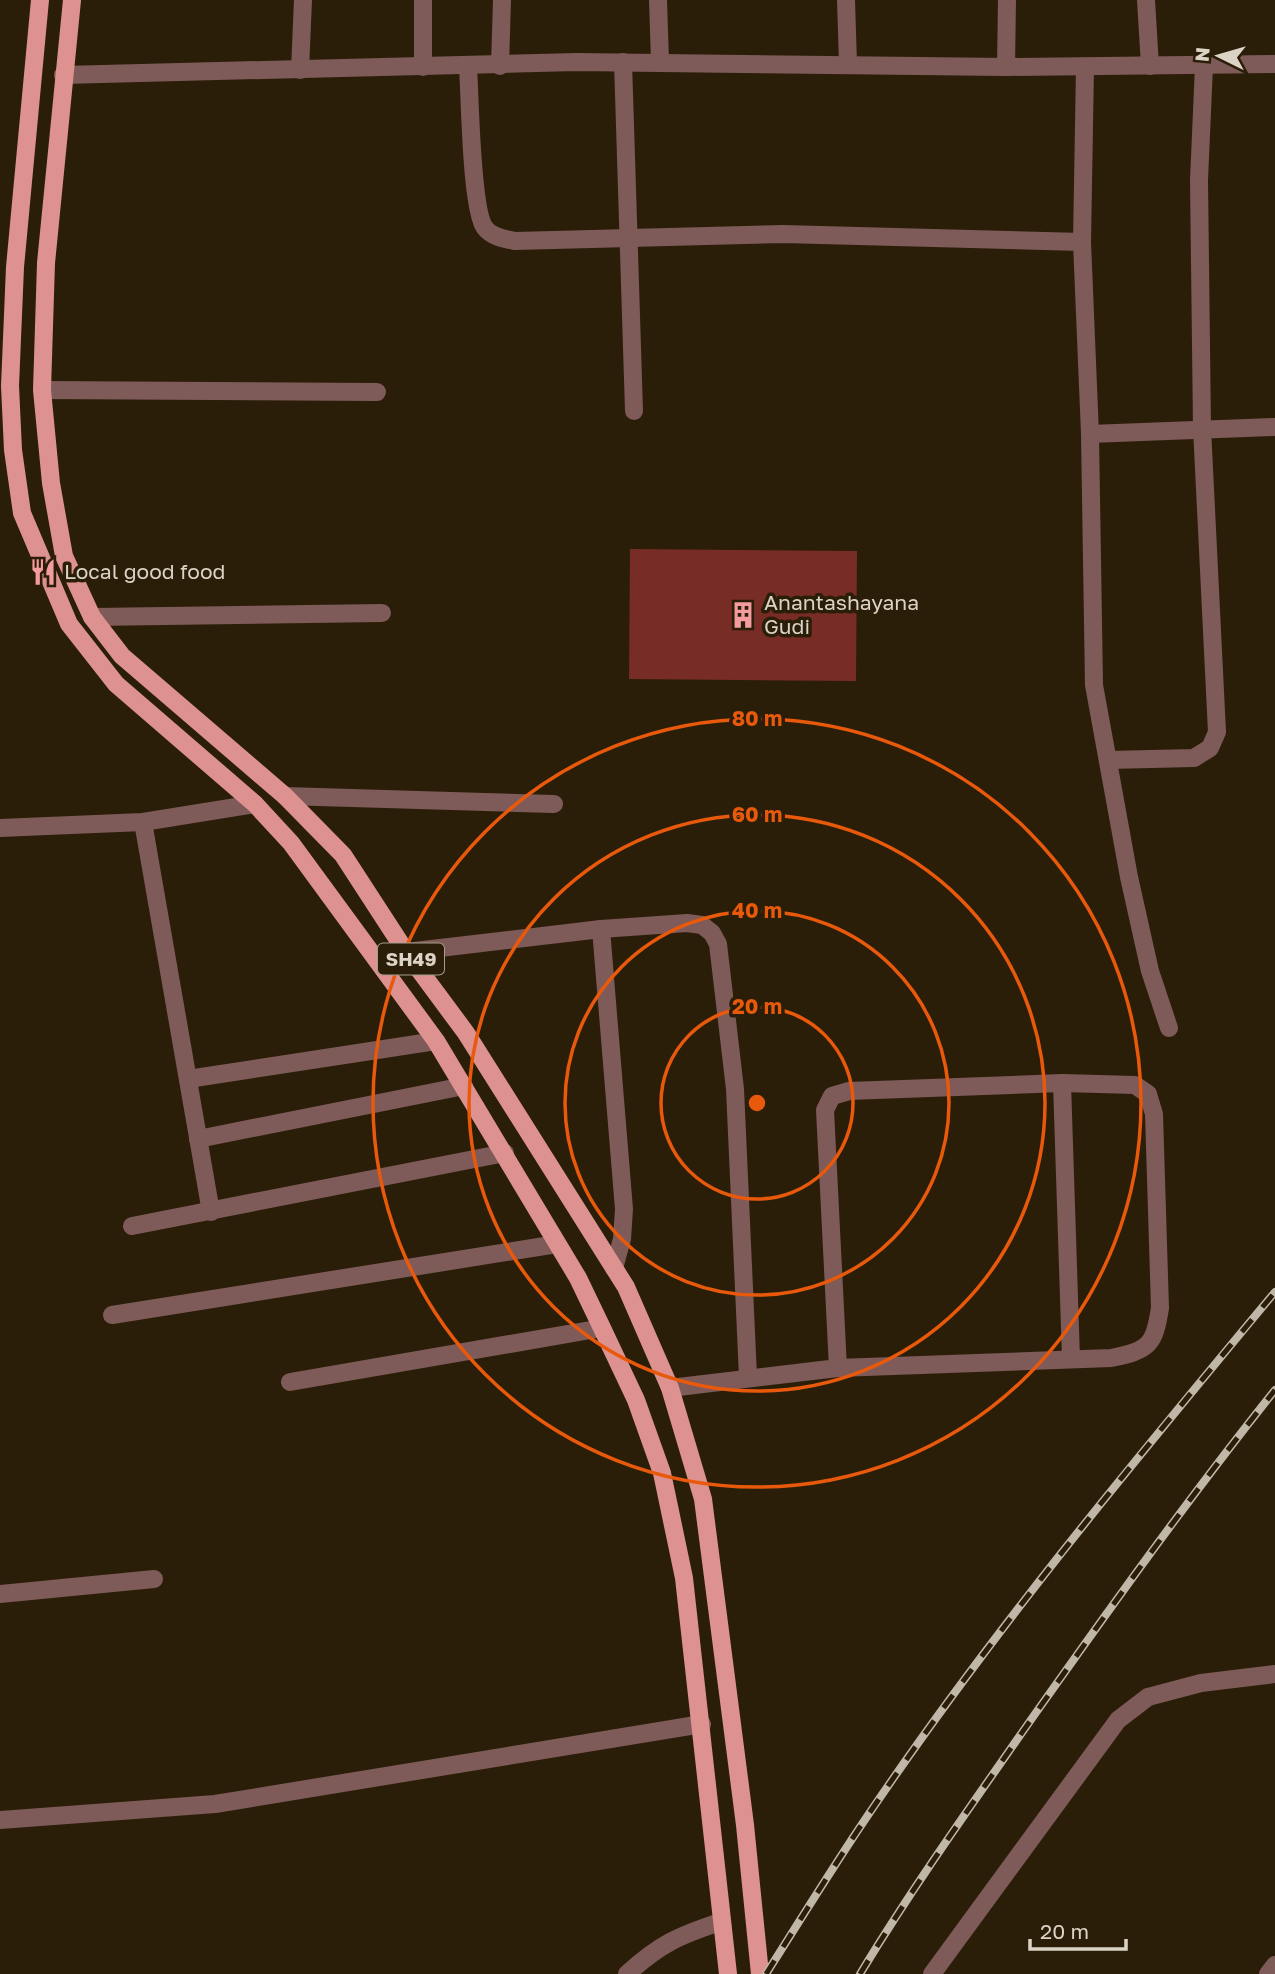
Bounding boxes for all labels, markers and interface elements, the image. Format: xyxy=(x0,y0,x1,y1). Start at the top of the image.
north arrow xyxy=(1184,21,1254,91)
text: N xyxy=(1189,46,1214,63)
restaurant icon: Local good food xyxy=(28,557,58,587)
place label: Local good food xyxy=(64,558,226,584)
place label: Anantashayana Gudi xyxy=(764,589,919,639)
building icon: Anantashayana Gudi xyxy=(728,600,758,630)
text: 80 m xyxy=(732,705,782,731)
text: 60 m xyxy=(732,801,782,827)
text: 40 m xyxy=(732,897,782,923)
road number: SH49 xyxy=(378,944,444,974)
text: 20 m xyxy=(732,993,782,1019)
centre of rings xyxy=(745,1091,769,1115)
scale bar xyxy=(1030,1908,1126,1952)
text: 20 m xyxy=(1040,1918,1089,1944)

